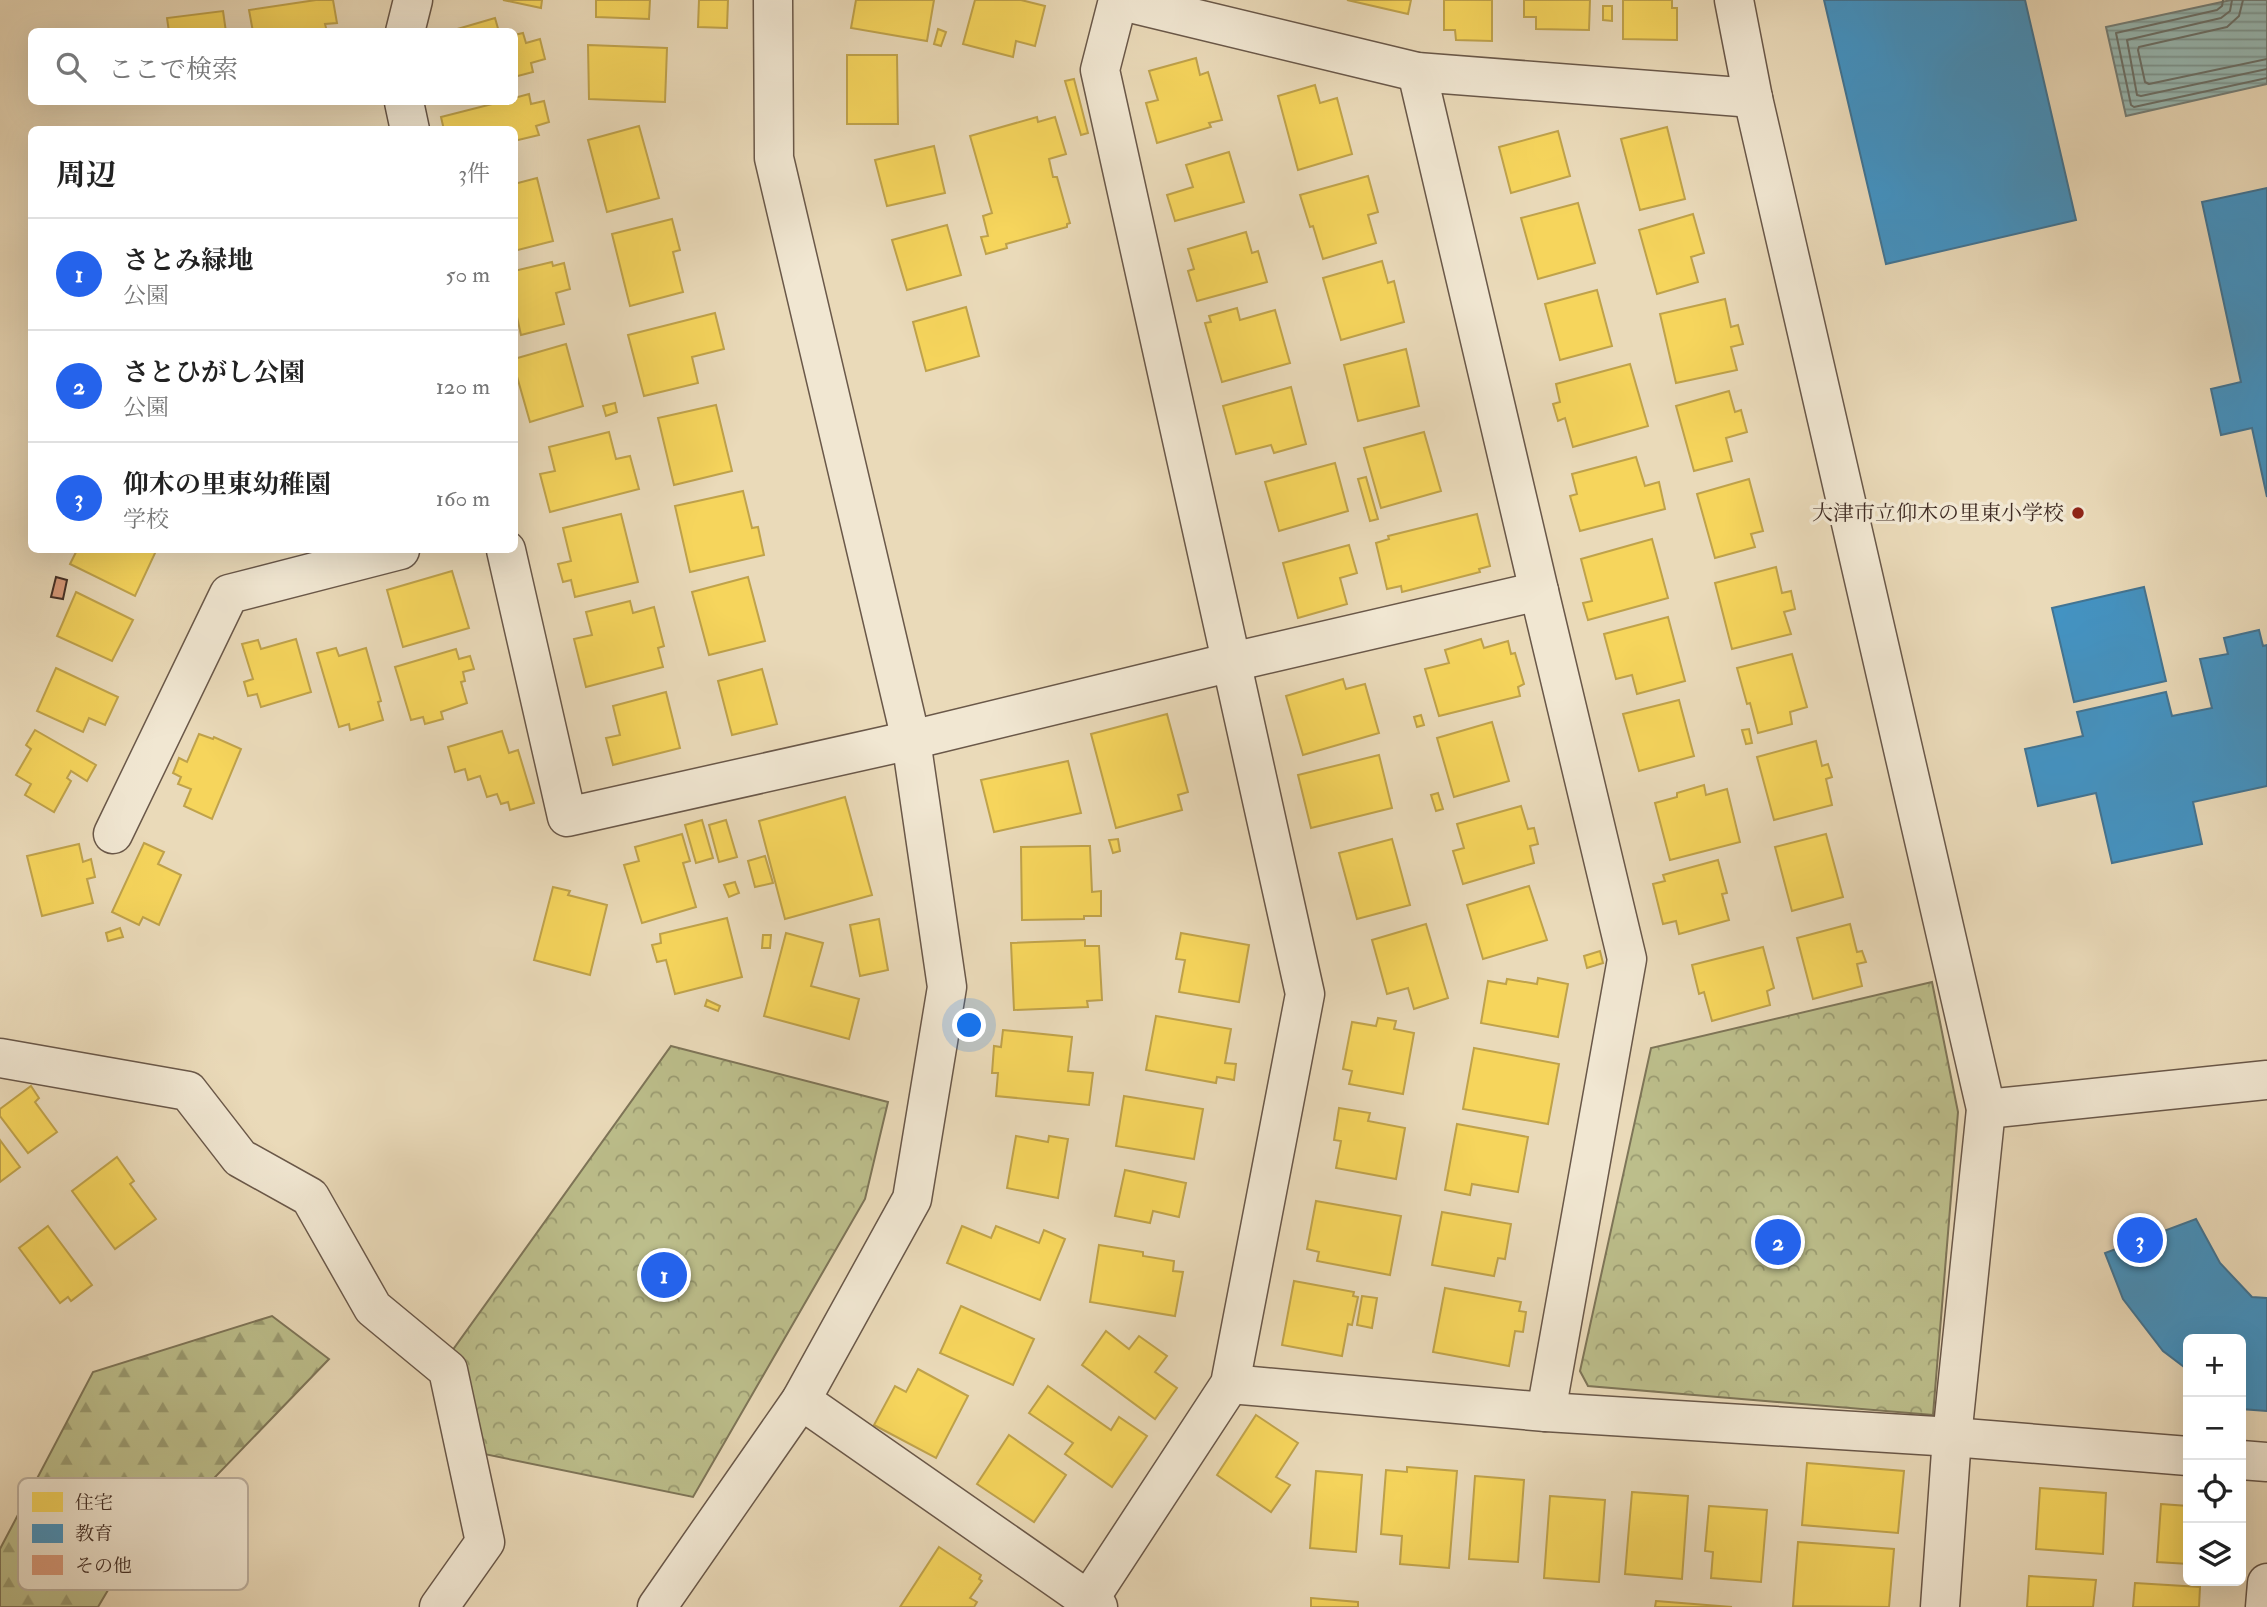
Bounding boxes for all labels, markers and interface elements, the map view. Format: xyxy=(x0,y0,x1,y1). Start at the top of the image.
search box xyxy=(28,28,518,105)
icon: search xyxy=(52,48,90,86)
text: ここで検索 xyxy=(108,54,238,86)
text: 周辺 xyxy=(56,157,116,194)
text: 3件 xyxy=(458,159,490,188)
text: さとみ緑地 xyxy=(123,245,253,277)
text: 1 xyxy=(75,260,83,289)
text: 50 m xyxy=(446,260,490,289)
text: 公園 xyxy=(123,281,169,310)
text: さとひがし公園 xyxy=(123,357,305,389)
text: 2 xyxy=(73,372,85,401)
text: 120 m xyxy=(436,372,490,401)
text: 公園 xyxy=(123,393,169,422)
text: 仰木の里東幼稚園 xyxy=(123,469,331,501)
text: 3 xyxy=(75,484,83,513)
text: 160 m xyxy=(436,484,490,513)
place label: 大津市立仰木の里東小学校 xyxy=(1812,500,2064,527)
text: 学校 xyxy=(123,505,169,534)
marker: 大津市立仰木の里東小学校 xyxy=(2070,505,2086,521)
your location xyxy=(952,1008,986,1042)
pin: 3 xyxy=(2117,1214,2163,1266)
pin: 2 xyxy=(1755,1216,1801,1268)
pin: 1 xyxy=(641,1249,687,1301)
map controls xyxy=(2183,1334,2246,1586)
button: + xyxy=(2183,1334,2246,1397)
button: − xyxy=(2183,1397,2246,1460)
button: locate xyxy=(2183,1460,2246,1523)
legend xyxy=(18,1478,248,1590)
text: 住宅 xyxy=(75,1491,113,1515)
text: 教育 xyxy=(75,1522,113,1546)
button: layers xyxy=(2183,1523,2246,1586)
text: その他 xyxy=(75,1554,132,1578)

